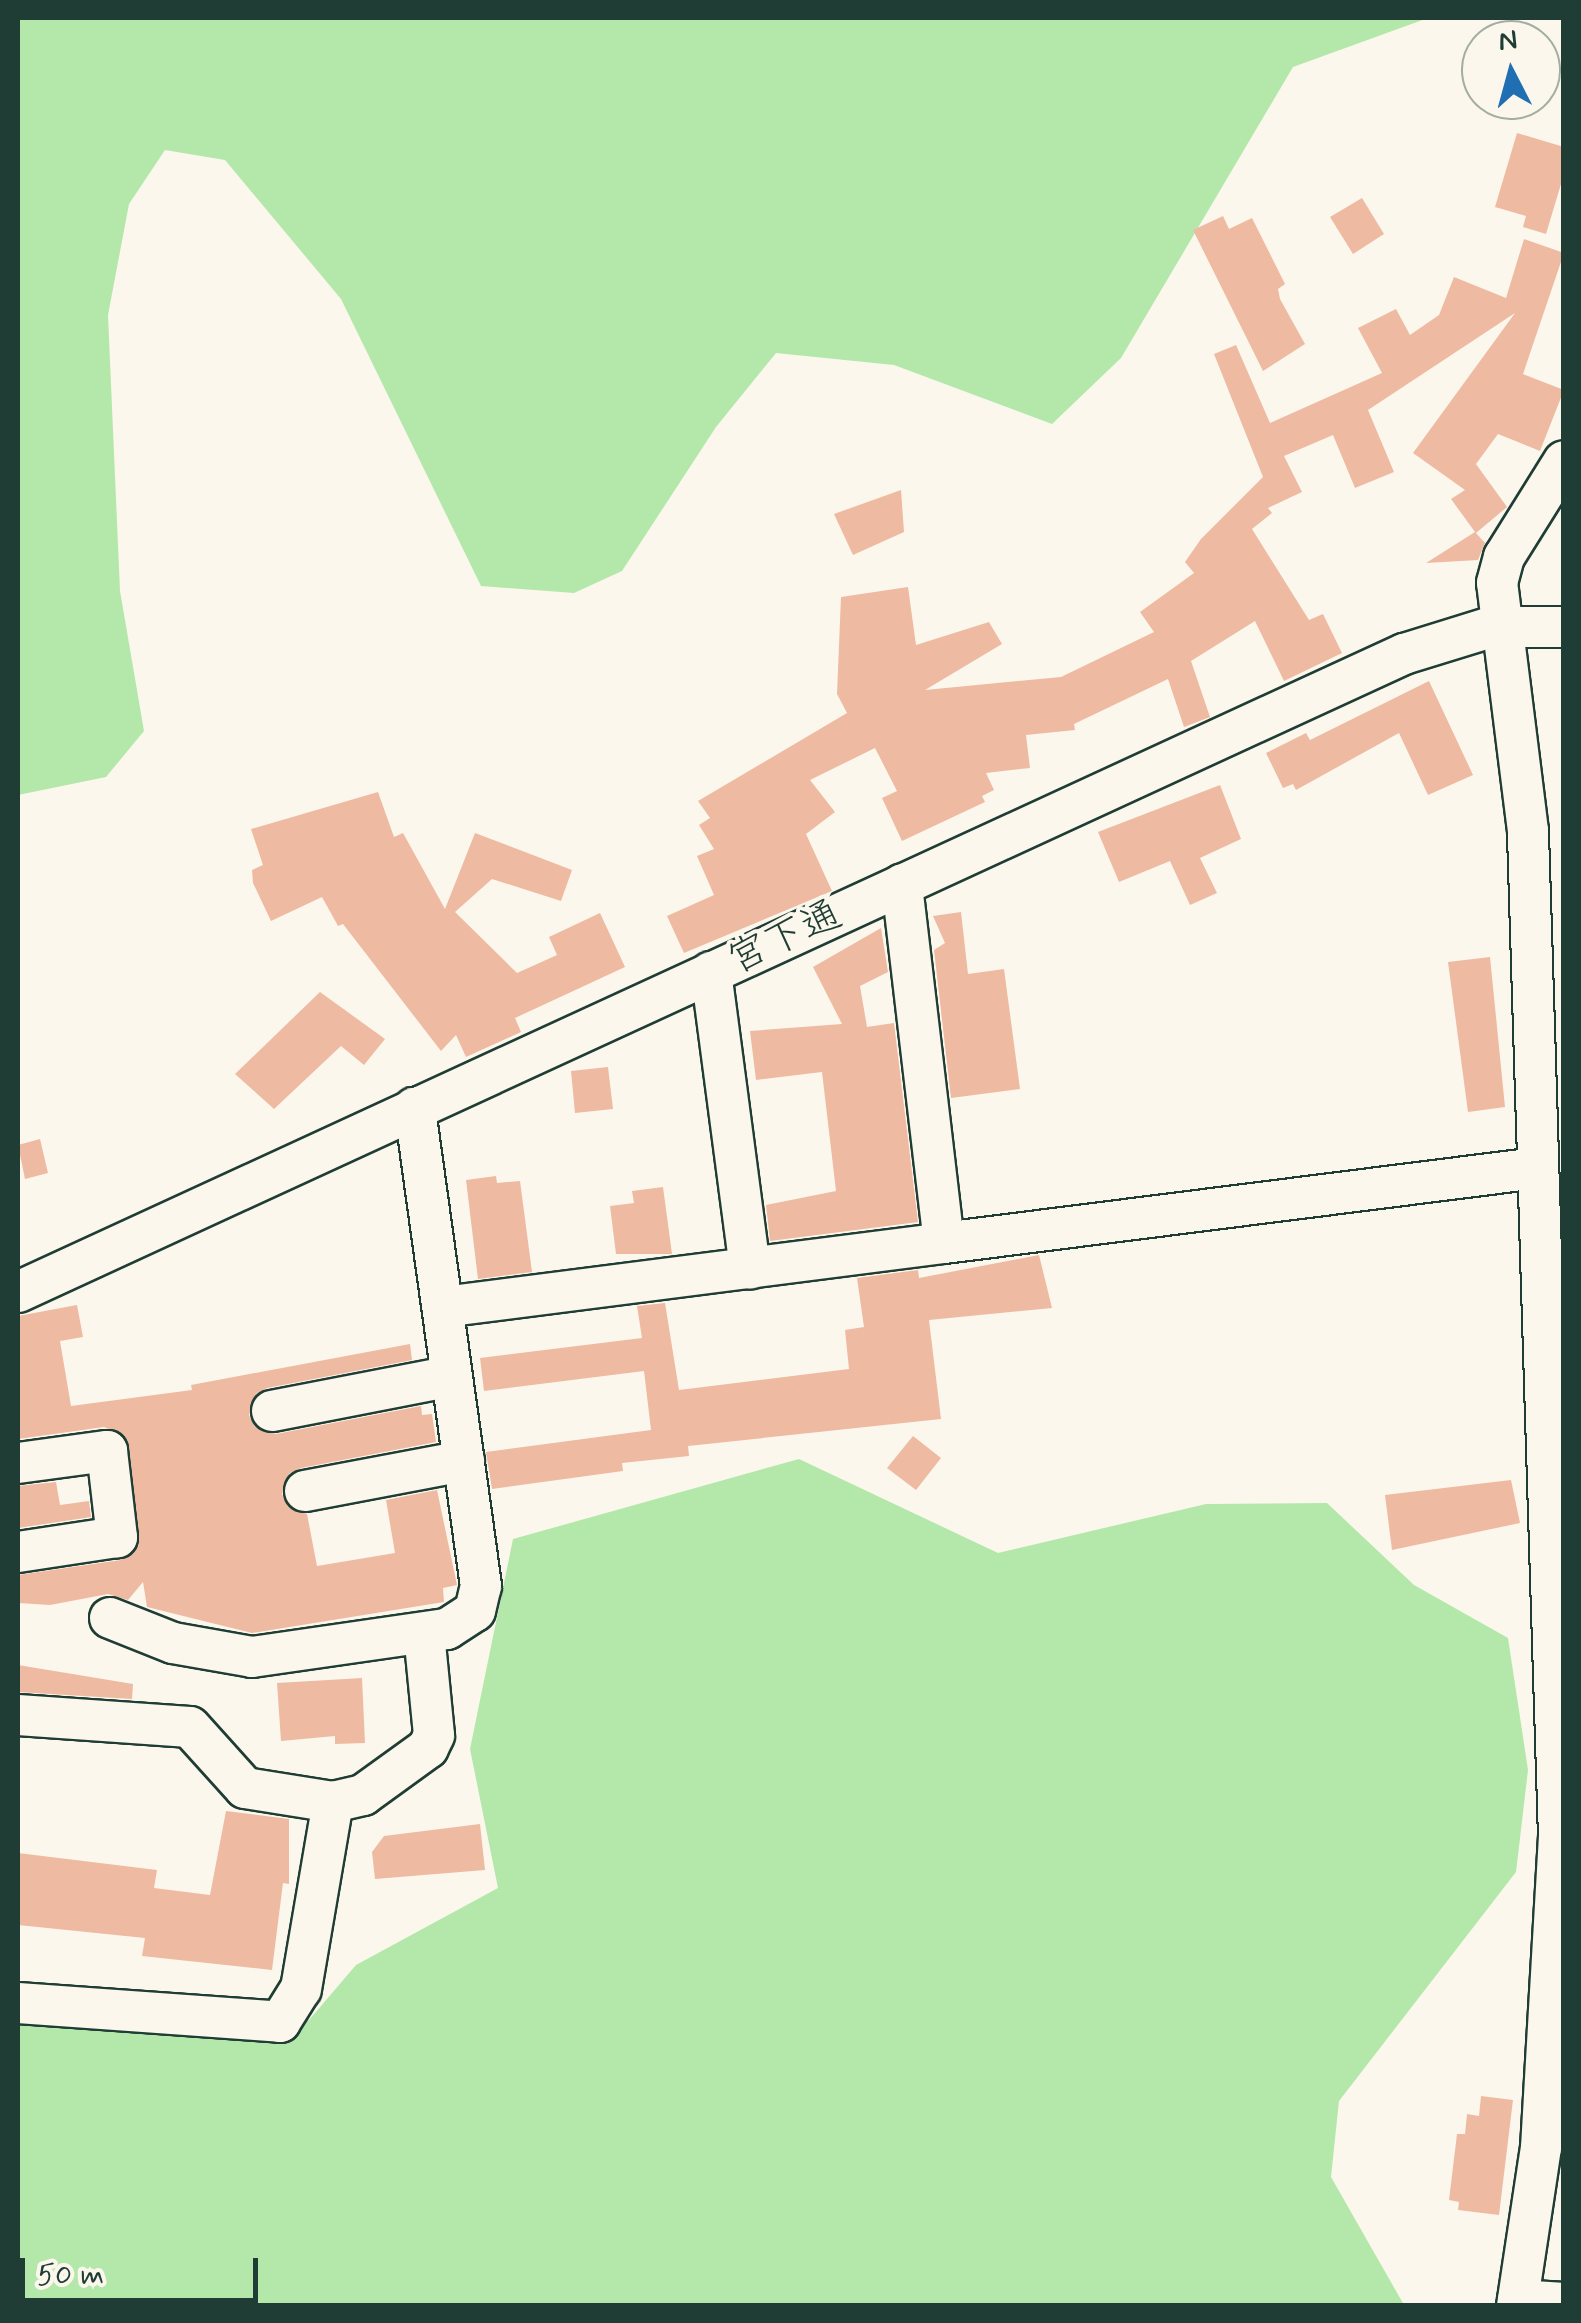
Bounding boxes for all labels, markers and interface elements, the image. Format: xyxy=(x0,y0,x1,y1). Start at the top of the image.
north arrow xyxy=(1461,20,1561,120)
text: N xyxy=(1497,22,1519,61)
street label: 宮下通 xyxy=(720,891,850,985)
scale bar xyxy=(25,2238,262,2300)
text: 50 m xyxy=(37,2256,104,2295)

